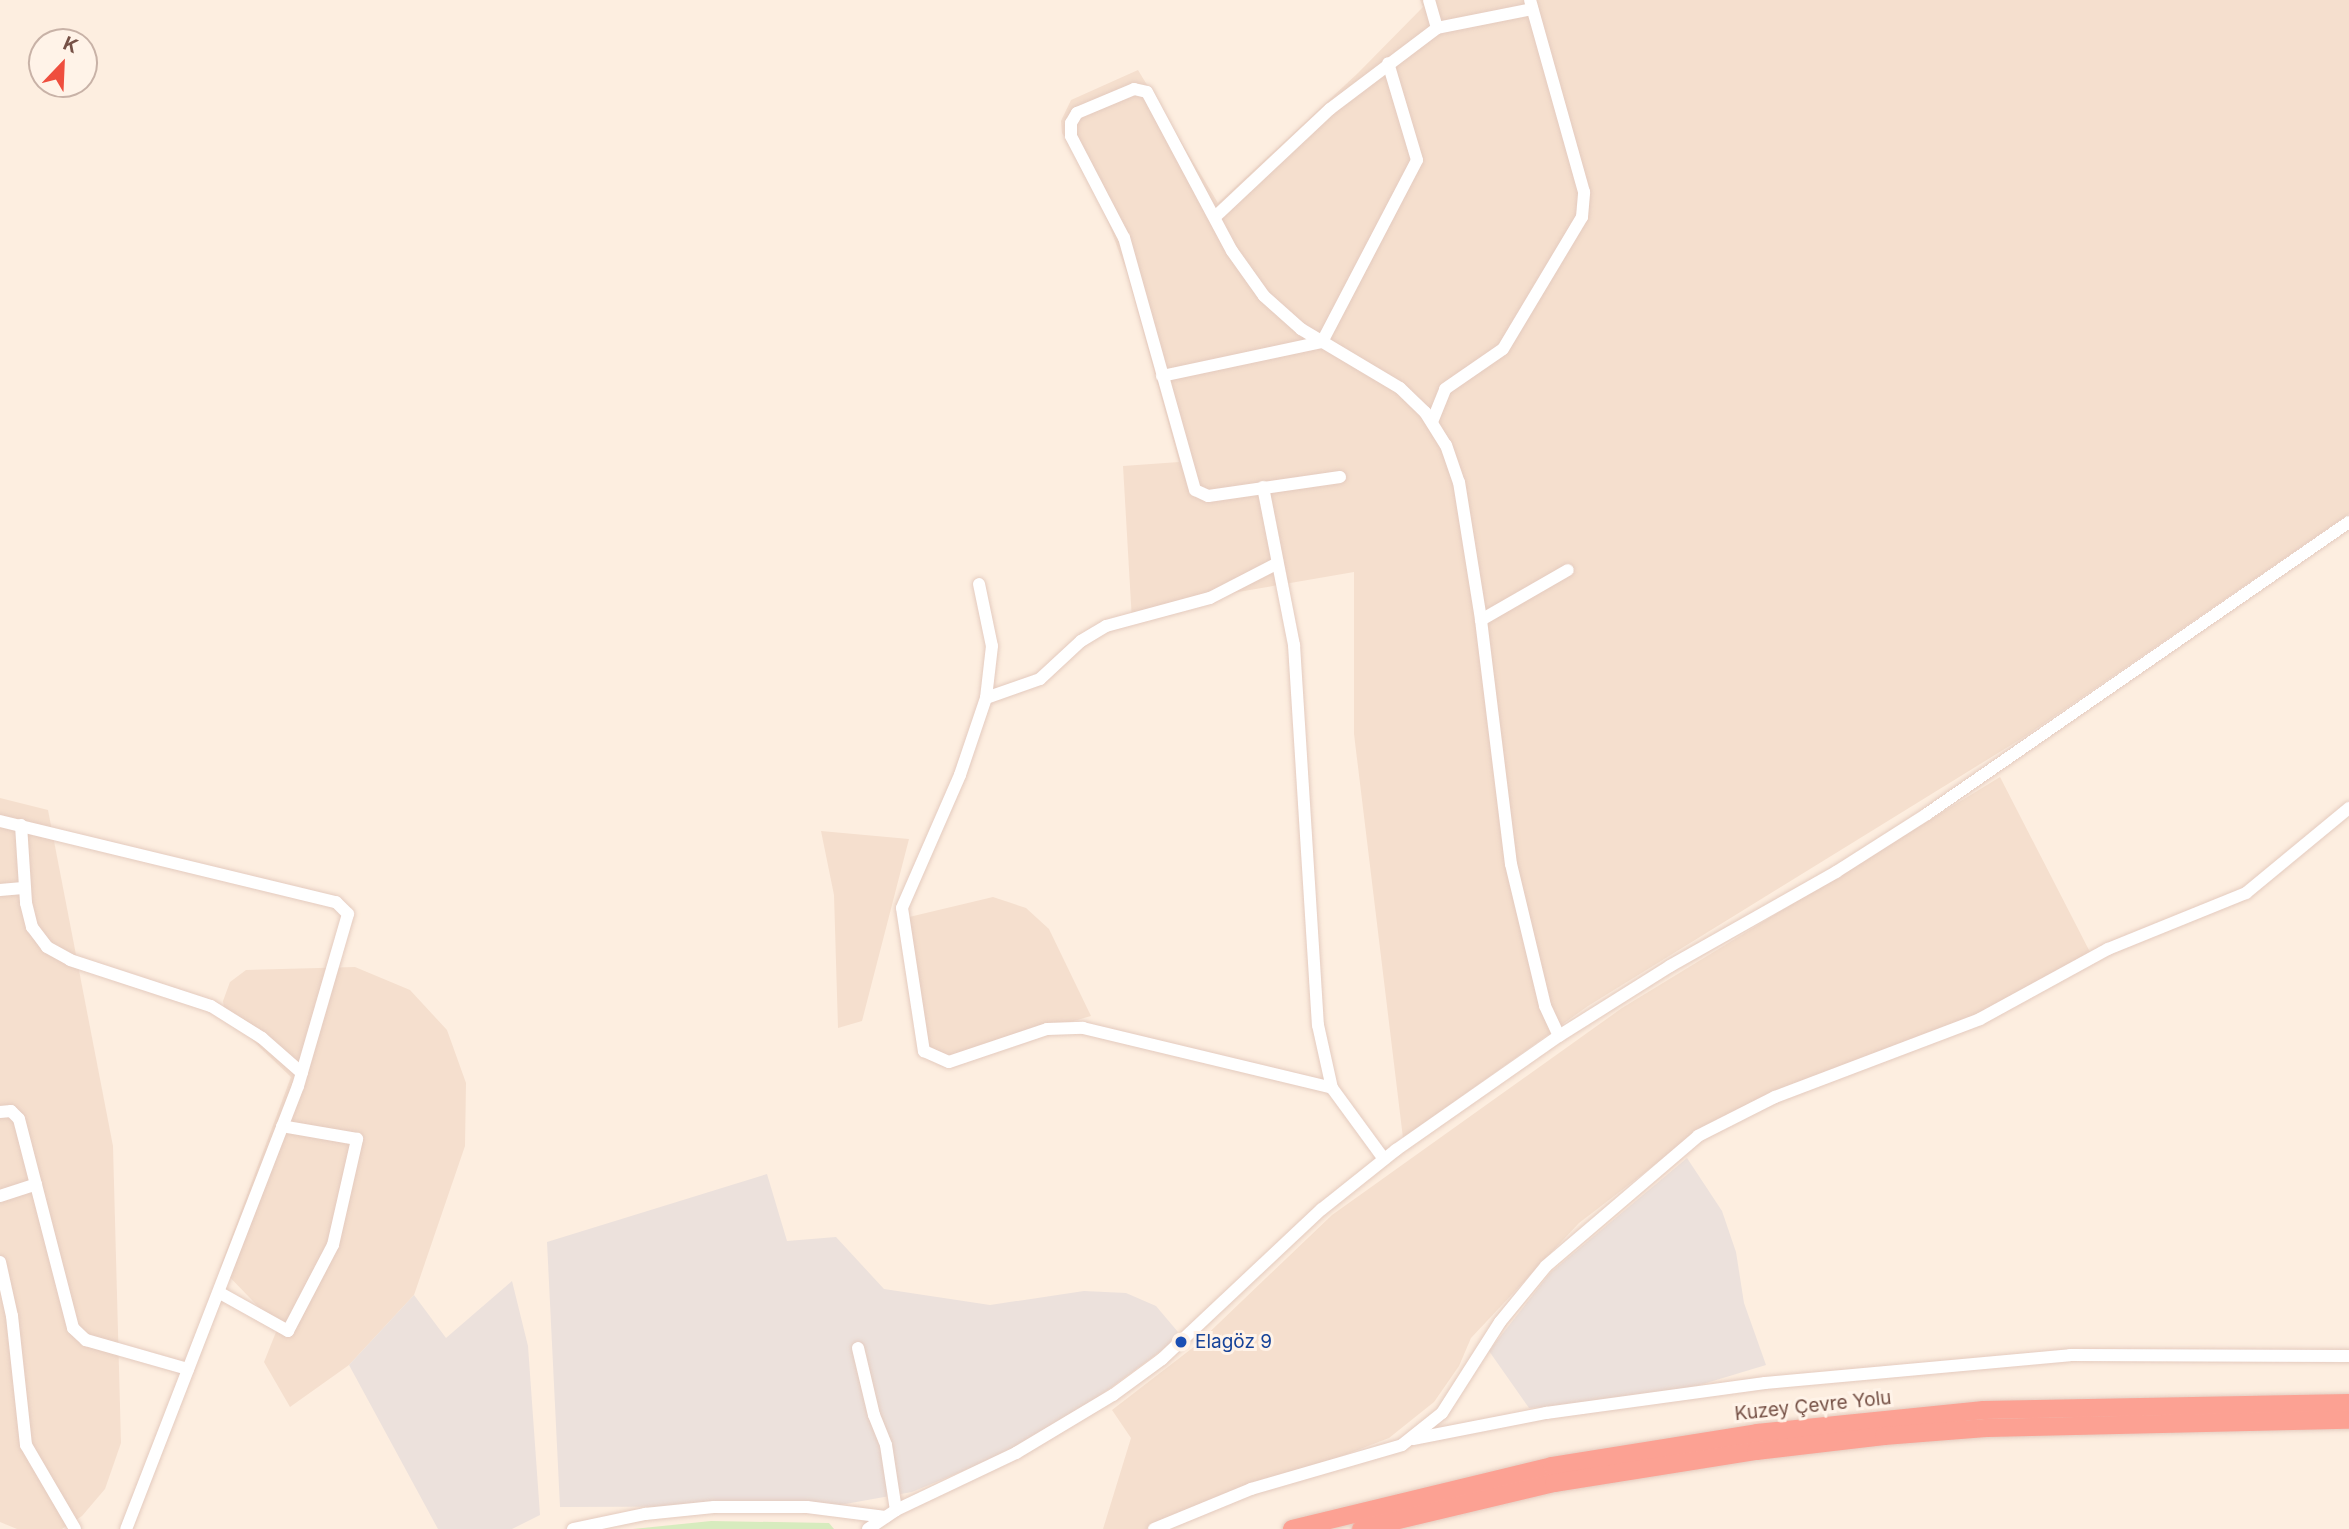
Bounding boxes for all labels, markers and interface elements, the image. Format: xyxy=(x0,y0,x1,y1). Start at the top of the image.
north arrow xyxy=(28,28,98,98)
text: K xyxy=(60,32,81,58)
place label: Elagöz 9 xyxy=(1195,1331,1272,1353)
marker: Elagöz 9 xyxy=(1173,1334,1189,1350)
street label: Kuzey Çevre Yolu xyxy=(1733,1386,1893,1426)

